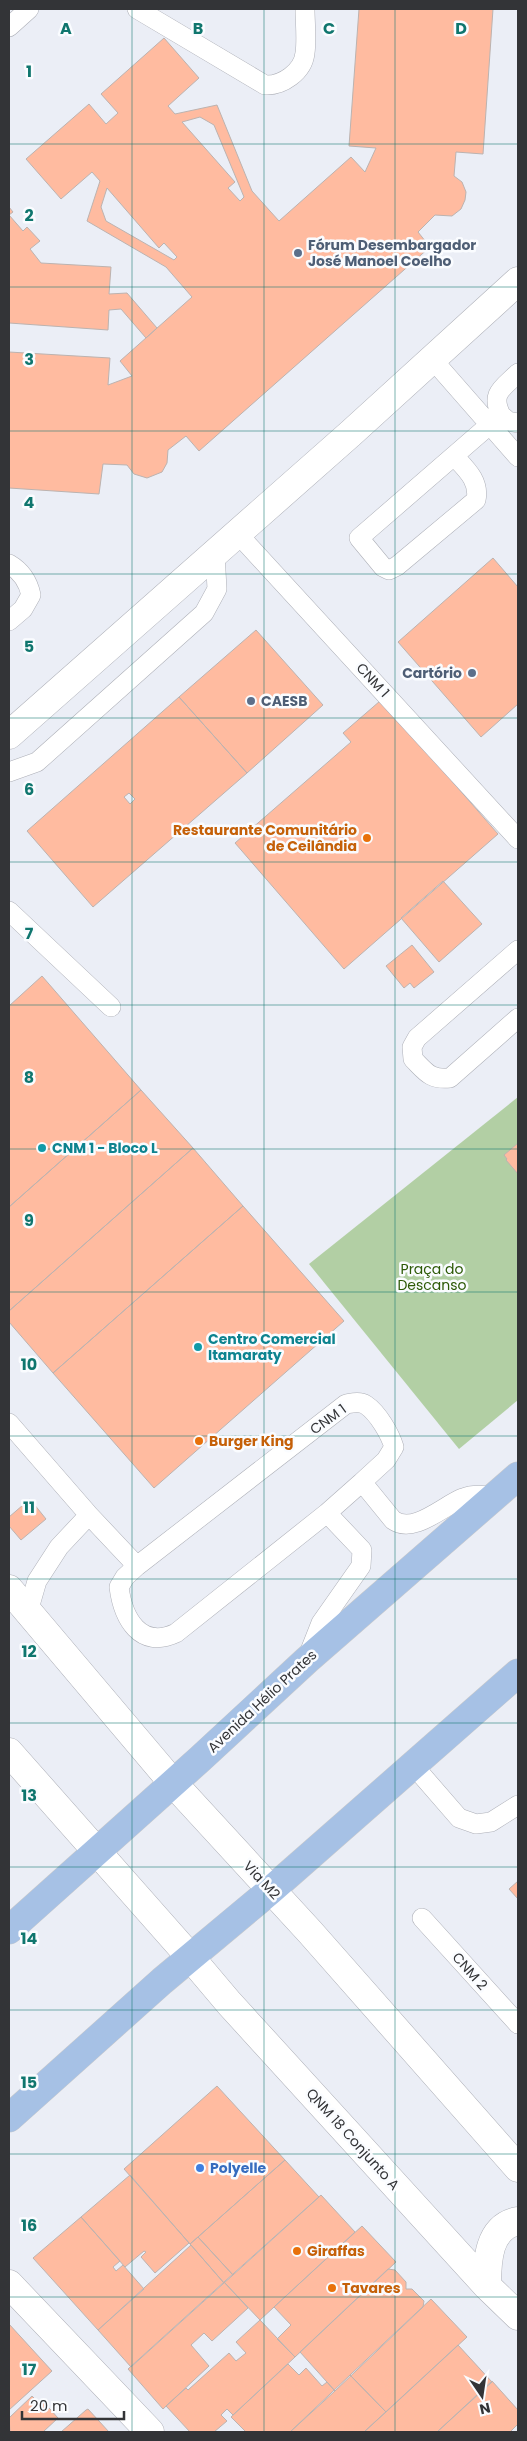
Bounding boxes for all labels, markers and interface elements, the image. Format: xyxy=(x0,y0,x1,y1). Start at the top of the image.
text: A xyxy=(60,17,72,40)
text: B xyxy=(193,17,203,40)
text: C xyxy=(323,17,335,40)
text: D xyxy=(455,17,467,40)
text: 1 xyxy=(26,60,32,83)
text: 2 xyxy=(24,204,34,227)
place label: Fórum Desembargador José Manoel Coelho xyxy=(308,235,476,271)
marker: Fórum Desembargador José Manoel Coelho xyxy=(292,247,304,259)
text: 3 xyxy=(24,348,34,371)
text: 4 xyxy=(24,491,35,514)
text: 5 xyxy=(24,635,34,658)
street label: CNM 1 xyxy=(352,658,394,702)
place label: Cartório xyxy=(402,663,462,683)
marker: Cartório xyxy=(466,667,478,679)
place label: CAESB xyxy=(261,691,307,711)
marker: CAESB xyxy=(245,695,257,707)
text: 6 xyxy=(24,778,34,801)
place label: Restaurante Comunitário de Ceilândia xyxy=(173,820,357,856)
marker: Restaurante Comunitário de Ceilândia xyxy=(361,832,373,844)
text: 7 xyxy=(25,922,34,945)
text: 8 xyxy=(24,1066,34,1089)
place label: CNM 1 - Bloco L xyxy=(52,1138,158,1158)
marker: CNM 1 - Bloco L xyxy=(36,1142,48,1154)
text: 9 xyxy=(24,1209,34,1232)
park label: Praça do Descanso xyxy=(397,1259,467,1295)
place label: Centro Comercial Itamaraty xyxy=(208,1329,336,1365)
marker: Centro Comercial Itamaraty xyxy=(192,1341,204,1353)
text: 10 xyxy=(21,1353,37,1376)
street label: CNM 1 xyxy=(306,1399,350,1439)
place label: Burger King xyxy=(209,1431,294,1451)
marker: Burger King xyxy=(193,1435,205,1447)
text: 11 xyxy=(23,1496,35,1519)
text: 12 xyxy=(21,1640,37,1663)
street label: Avenida Hélio Prates xyxy=(203,1645,321,1757)
text: 13 xyxy=(21,1784,37,1807)
street label: Via M2 xyxy=(239,1856,285,1904)
text: 14 xyxy=(21,1927,38,1950)
street label: CNM 2 xyxy=(448,1948,492,1994)
text: 15 xyxy=(21,2071,37,2094)
street label: QNM 18 Conjunto A xyxy=(302,2084,404,2194)
place label: Polyelle xyxy=(210,2158,267,2178)
marker: Polyelle xyxy=(194,2162,206,2174)
text: 16 xyxy=(21,2214,37,2237)
place label: Giraffas xyxy=(307,2241,365,2261)
marker: Giraffas xyxy=(291,2245,303,2257)
place label: Tavares xyxy=(342,2278,401,2298)
marker: Tavares xyxy=(326,2282,338,2294)
text: 17 xyxy=(22,2358,37,2381)
north arrow xyxy=(457,2371,507,2421)
scale bar xyxy=(22,2388,125,2420)
text: 20 m xyxy=(30,2395,68,2416)
text: N xyxy=(478,2398,492,2420)

